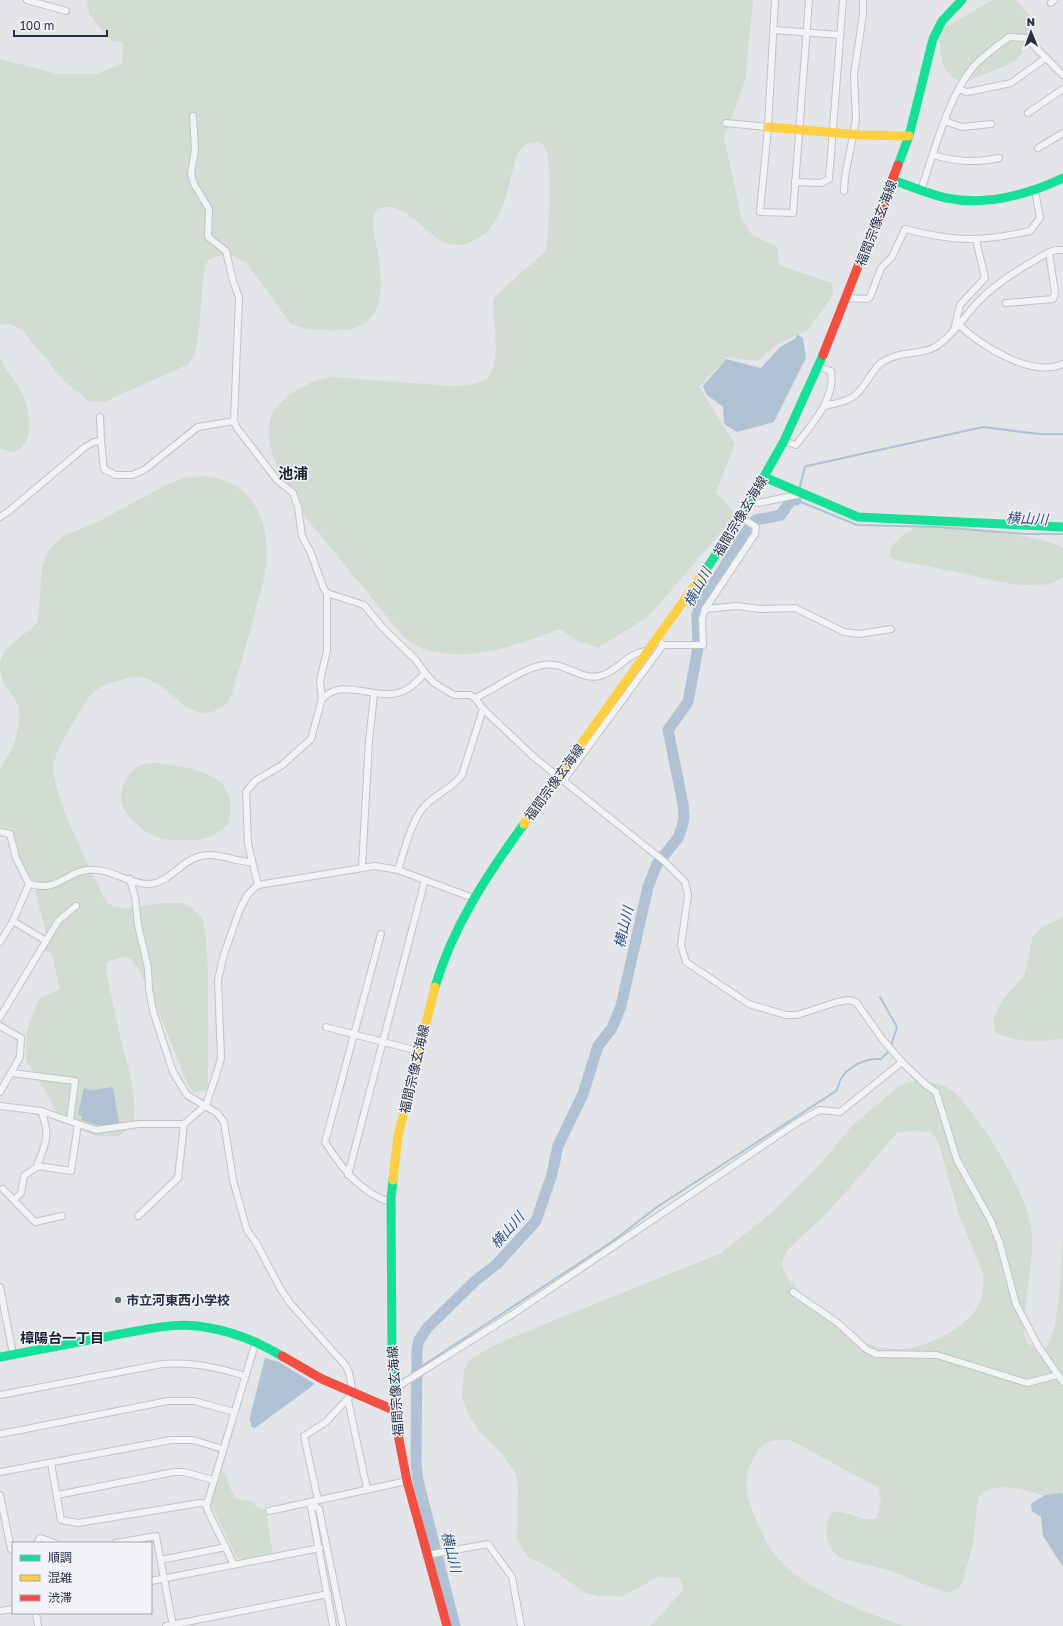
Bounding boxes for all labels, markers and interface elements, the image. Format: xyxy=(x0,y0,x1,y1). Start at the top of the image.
scale bar xyxy=(14,12,107,38)
north arrow xyxy=(1011,12,1051,52)
text: N xyxy=(1027,15,1035,28)
text: 100 m xyxy=(20,18,54,33)
street label: 福間宗像玄海線 xyxy=(852,178,900,268)
district label: 池浦 xyxy=(278,464,308,482)
street label: 福間宗像玄海線 xyxy=(710,473,770,559)
water label: 横山川 xyxy=(1006,508,1050,528)
water label: 横山川 xyxy=(680,563,715,610)
street label: 福間宗像玄海線 xyxy=(521,740,587,824)
water label: 横山川 xyxy=(610,903,636,949)
street label: 福間宗像玄海線 xyxy=(396,1023,432,1115)
water label: 横山川 xyxy=(487,1207,529,1251)
place label: 市立河東西小学校 xyxy=(126,1292,230,1308)
marker: 市立河東西小学校 xyxy=(113,1295,123,1305)
district label: 樟陽台一丁目 xyxy=(20,1329,104,1346)
street label: 福間宗像玄海線 xyxy=(384,1345,406,1437)
water label: 横山川 xyxy=(439,1530,466,1576)
legend xyxy=(12,1542,152,1614)
text: 順調 xyxy=(48,1550,72,1565)
text: 混雑 xyxy=(48,1570,72,1585)
text: 渋滞 xyxy=(48,1590,72,1605)

